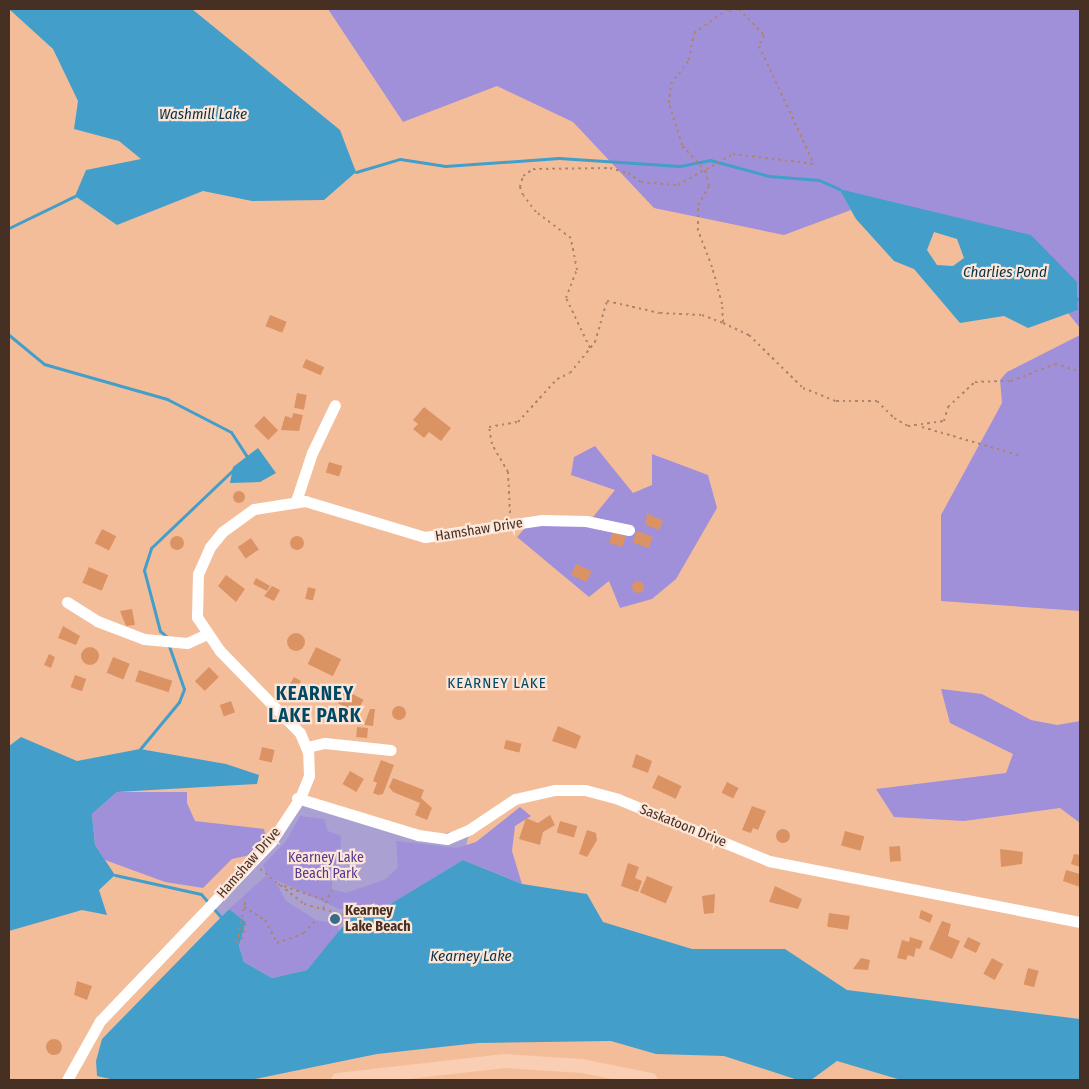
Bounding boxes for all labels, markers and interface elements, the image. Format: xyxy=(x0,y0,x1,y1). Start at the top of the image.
water label: Washmill Lake xyxy=(159,106,247,124)
water label: Charlies Pond xyxy=(963,264,1047,282)
street label: Hamshaw Drive xyxy=(434,515,524,545)
district label: KEARNEY LAKE xyxy=(446,675,548,693)
district label: KEARNEY LAKE PARK xyxy=(267,683,363,727)
street label: Saskatoon Drive xyxy=(637,801,729,851)
street label: Hamshaw Drive xyxy=(214,824,284,902)
park label: Kearney Lake Beach Park xyxy=(288,850,364,882)
place label: Kearney Lake Beach xyxy=(345,903,411,936)
marker: Kearney Lake Beach xyxy=(329,913,341,925)
water label: Kearney Lake xyxy=(430,948,512,966)

